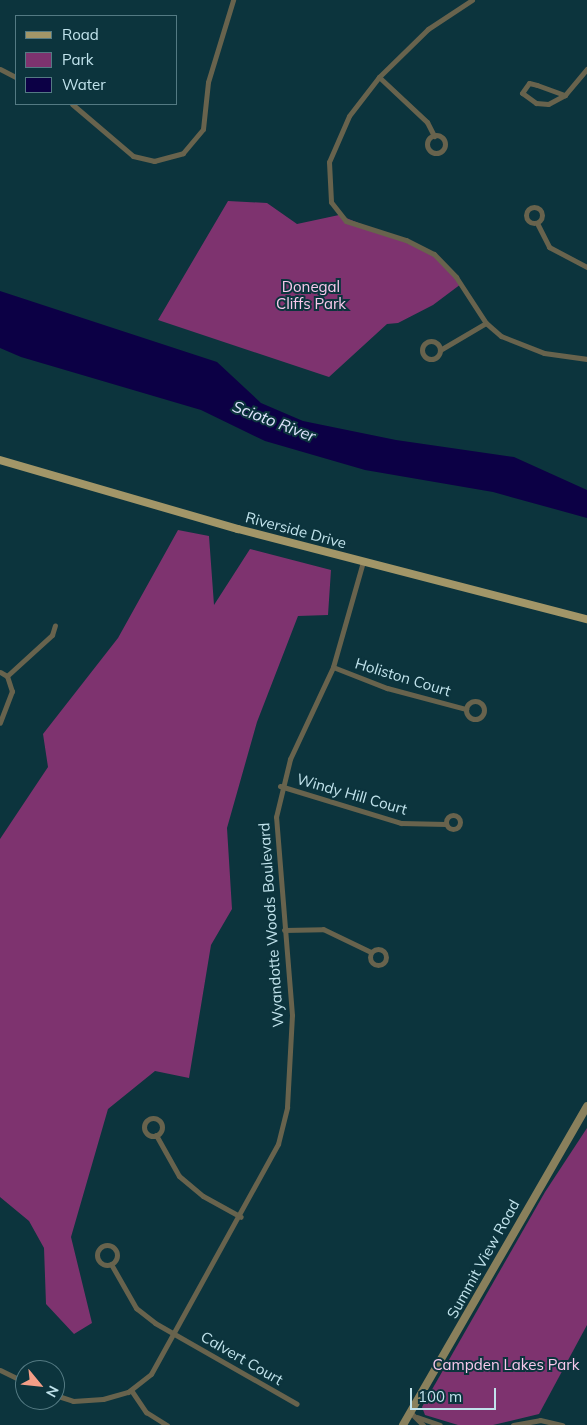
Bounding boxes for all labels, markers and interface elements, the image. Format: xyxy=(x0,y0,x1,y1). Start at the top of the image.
legend xyxy=(15,15,178,105)
text: Road xyxy=(62,25,99,44)
text: Park xyxy=(62,50,94,69)
text: Water xyxy=(62,75,106,94)
park label: Donegal Cliffs Park xyxy=(276,277,346,312)
water label: Scioto River xyxy=(230,396,318,446)
street label: Riverside Drive xyxy=(244,508,348,552)
street label: Holiston Court xyxy=(353,654,453,700)
street label: Windy Hill Court xyxy=(295,770,409,818)
street label: Wyandotte Woods Boulevard xyxy=(255,822,287,1028)
street label: Summit View Road xyxy=(443,1197,523,1321)
street label: Calvert Court xyxy=(198,1327,286,1389)
park label: Campden Lakes Park xyxy=(433,1356,579,1374)
north arrow xyxy=(15,1360,65,1410)
scale bar xyxy=(412,1378,498,1410)
text: N xyxy=(42,1383,63,1400)
text: 100 m xyxy=(418,1387,462,1406)

